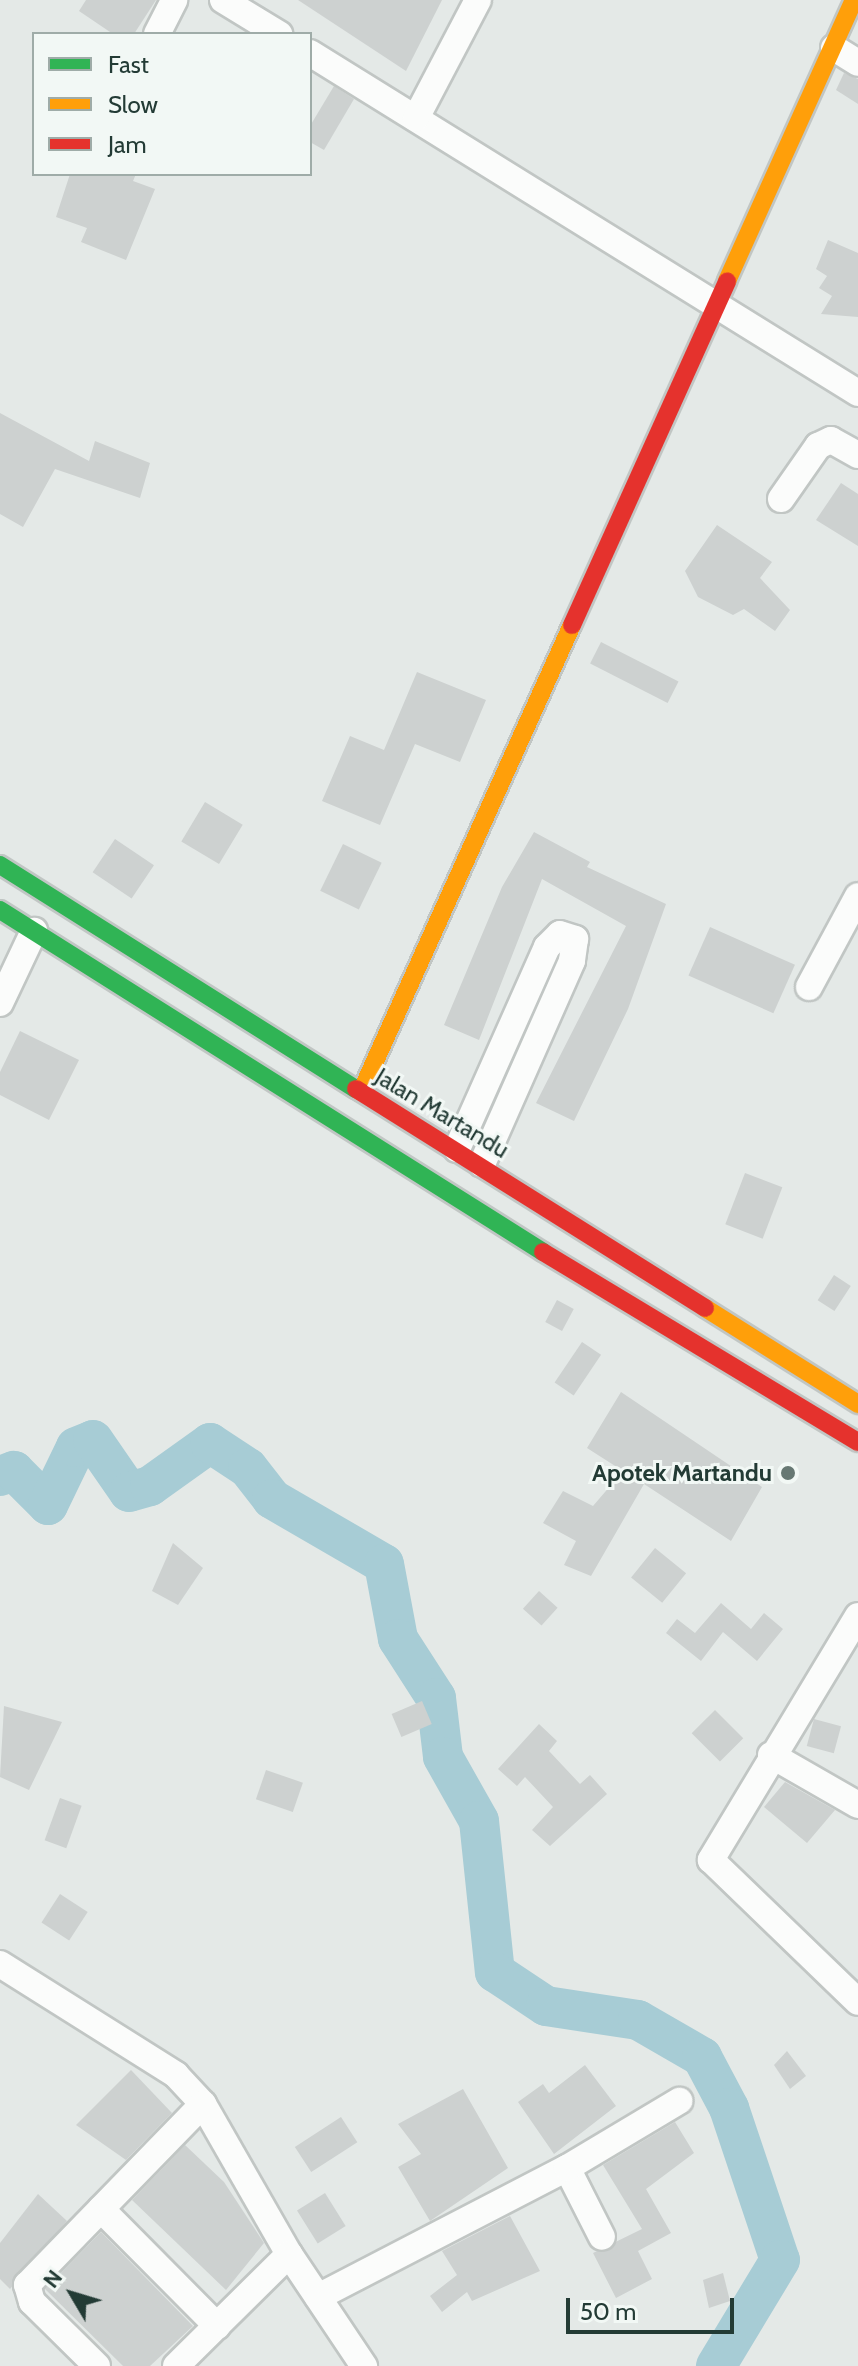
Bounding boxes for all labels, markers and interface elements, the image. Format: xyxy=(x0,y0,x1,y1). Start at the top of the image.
legend xyxy=(32,32,312,176)
text: Fast xyxy=(108,50,149,79)
text: Slow xyxy=(108,90,158,119)
text: Jam xyxy=(108,130,146,159)
street label: Jalan Martandu xyxy=(370,1062,514,1164)
place label: Apotek Martandu xyxy=(592,1459,772,1487)
marker: Apotek Martandu xyxy=(779,1464,797,1482)
north arrow xyxy=(32,2254,112,2334)
text: N xyxy=(37,2264,68,2293)
scale bar xyxy=(570,2282,738,2332)
text: 50 m xyxy=(580,2297,636,2326)

